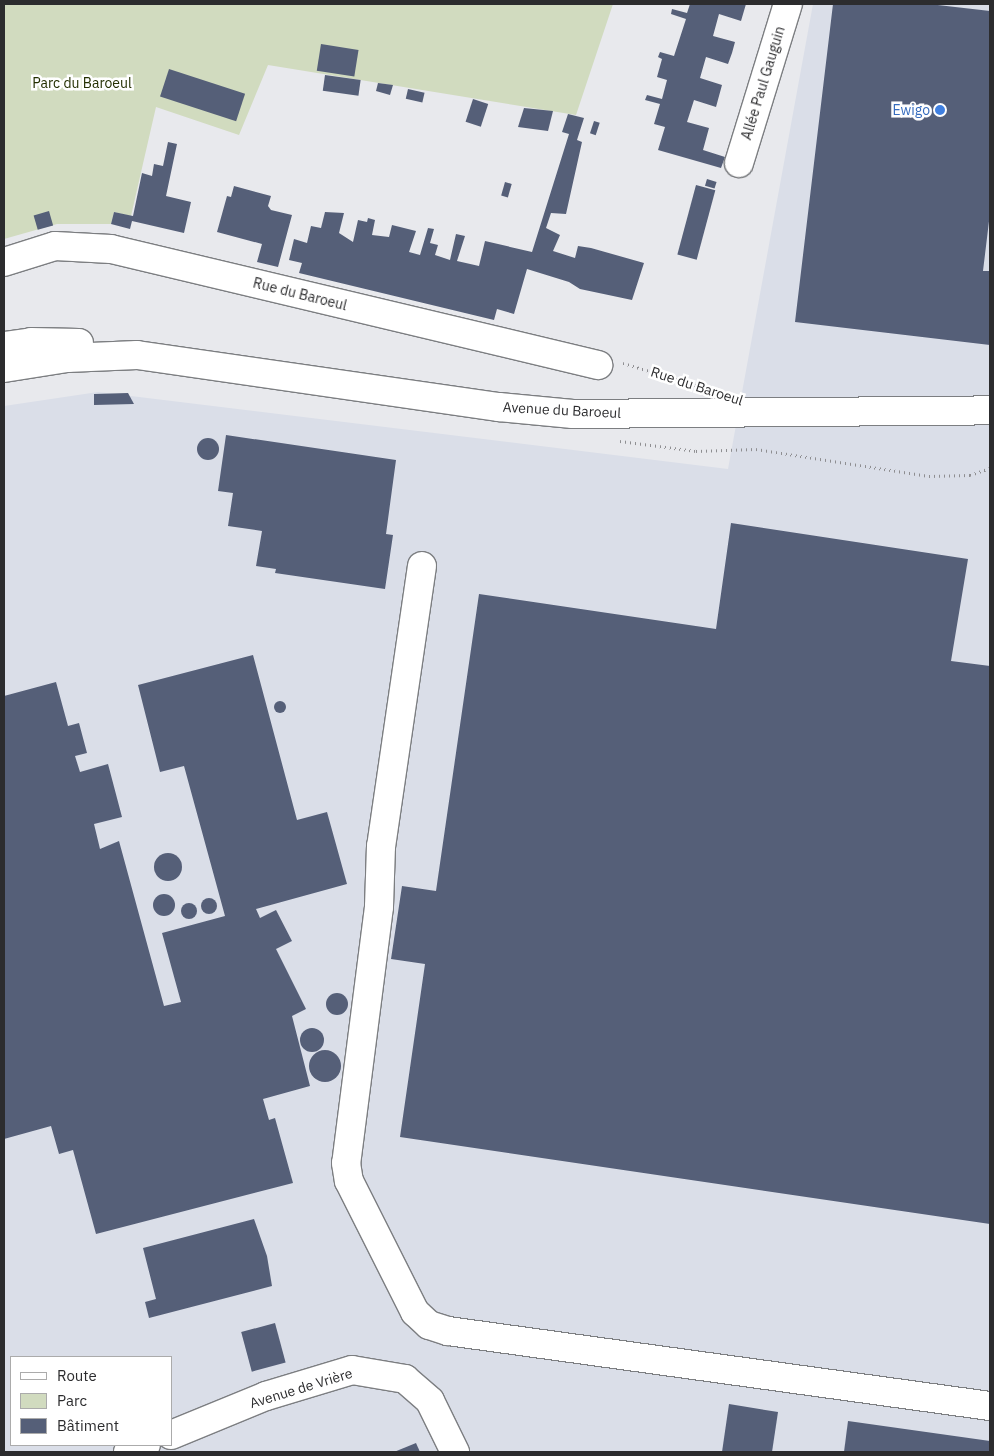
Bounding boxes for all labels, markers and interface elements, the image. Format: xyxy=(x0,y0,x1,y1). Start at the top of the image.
street label: Allée Paul Gauguin xyxy=(738,24,788,142)
park label: Parc du Baroeul xyxy=(32,75,132,91)
place label: Ewigo xyxy=(892,102,930,118)
marker: Ewigo xyxy=(934,104,946,116)
street label: Rue du Baroeul xyxy=(251,274,349,314)
street label: Rue du Baroeul xyxy=(649,363,745,409)
street label: Avenue du Baroeul xyxy=(502,399,622,421)
legend xyxy=(10,1356,172,1446)
street label: Avenue de Vrière xyxy=(248,1364,354,1412)
text: Route xyxy=(57,1366,97,1385)
text: Parc xyxy=(57,1391,87,1410)
text: Bâtiment xyxy=(57,1416,119,1435)

